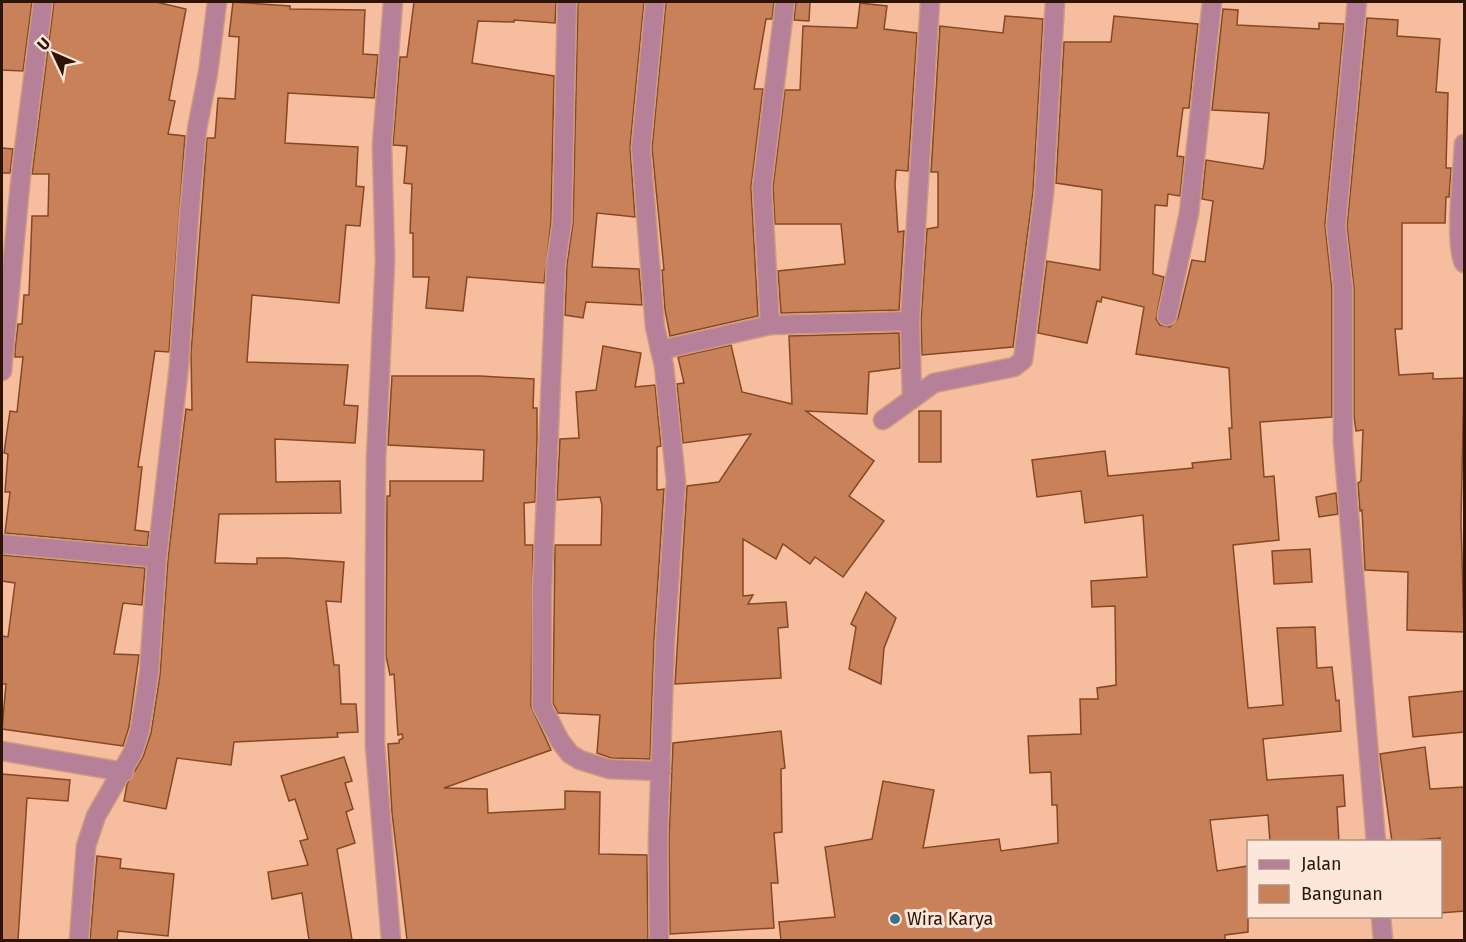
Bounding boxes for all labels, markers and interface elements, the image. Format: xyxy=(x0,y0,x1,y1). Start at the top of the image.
north arrow xyxy=(24,24,84,84)
text: U xyxy=(33,34,54,54)
legend xyxy=(1247,840,1442,918)
text: Jalan xyxy=(1301,853,1342,875)
text: Bangunan xyxy=(1301,883,1383,905)
place label: Wira Karya xyxy=(907,908,993,930)
marker: Wira Karya xyxy=(888,912,902,926)

